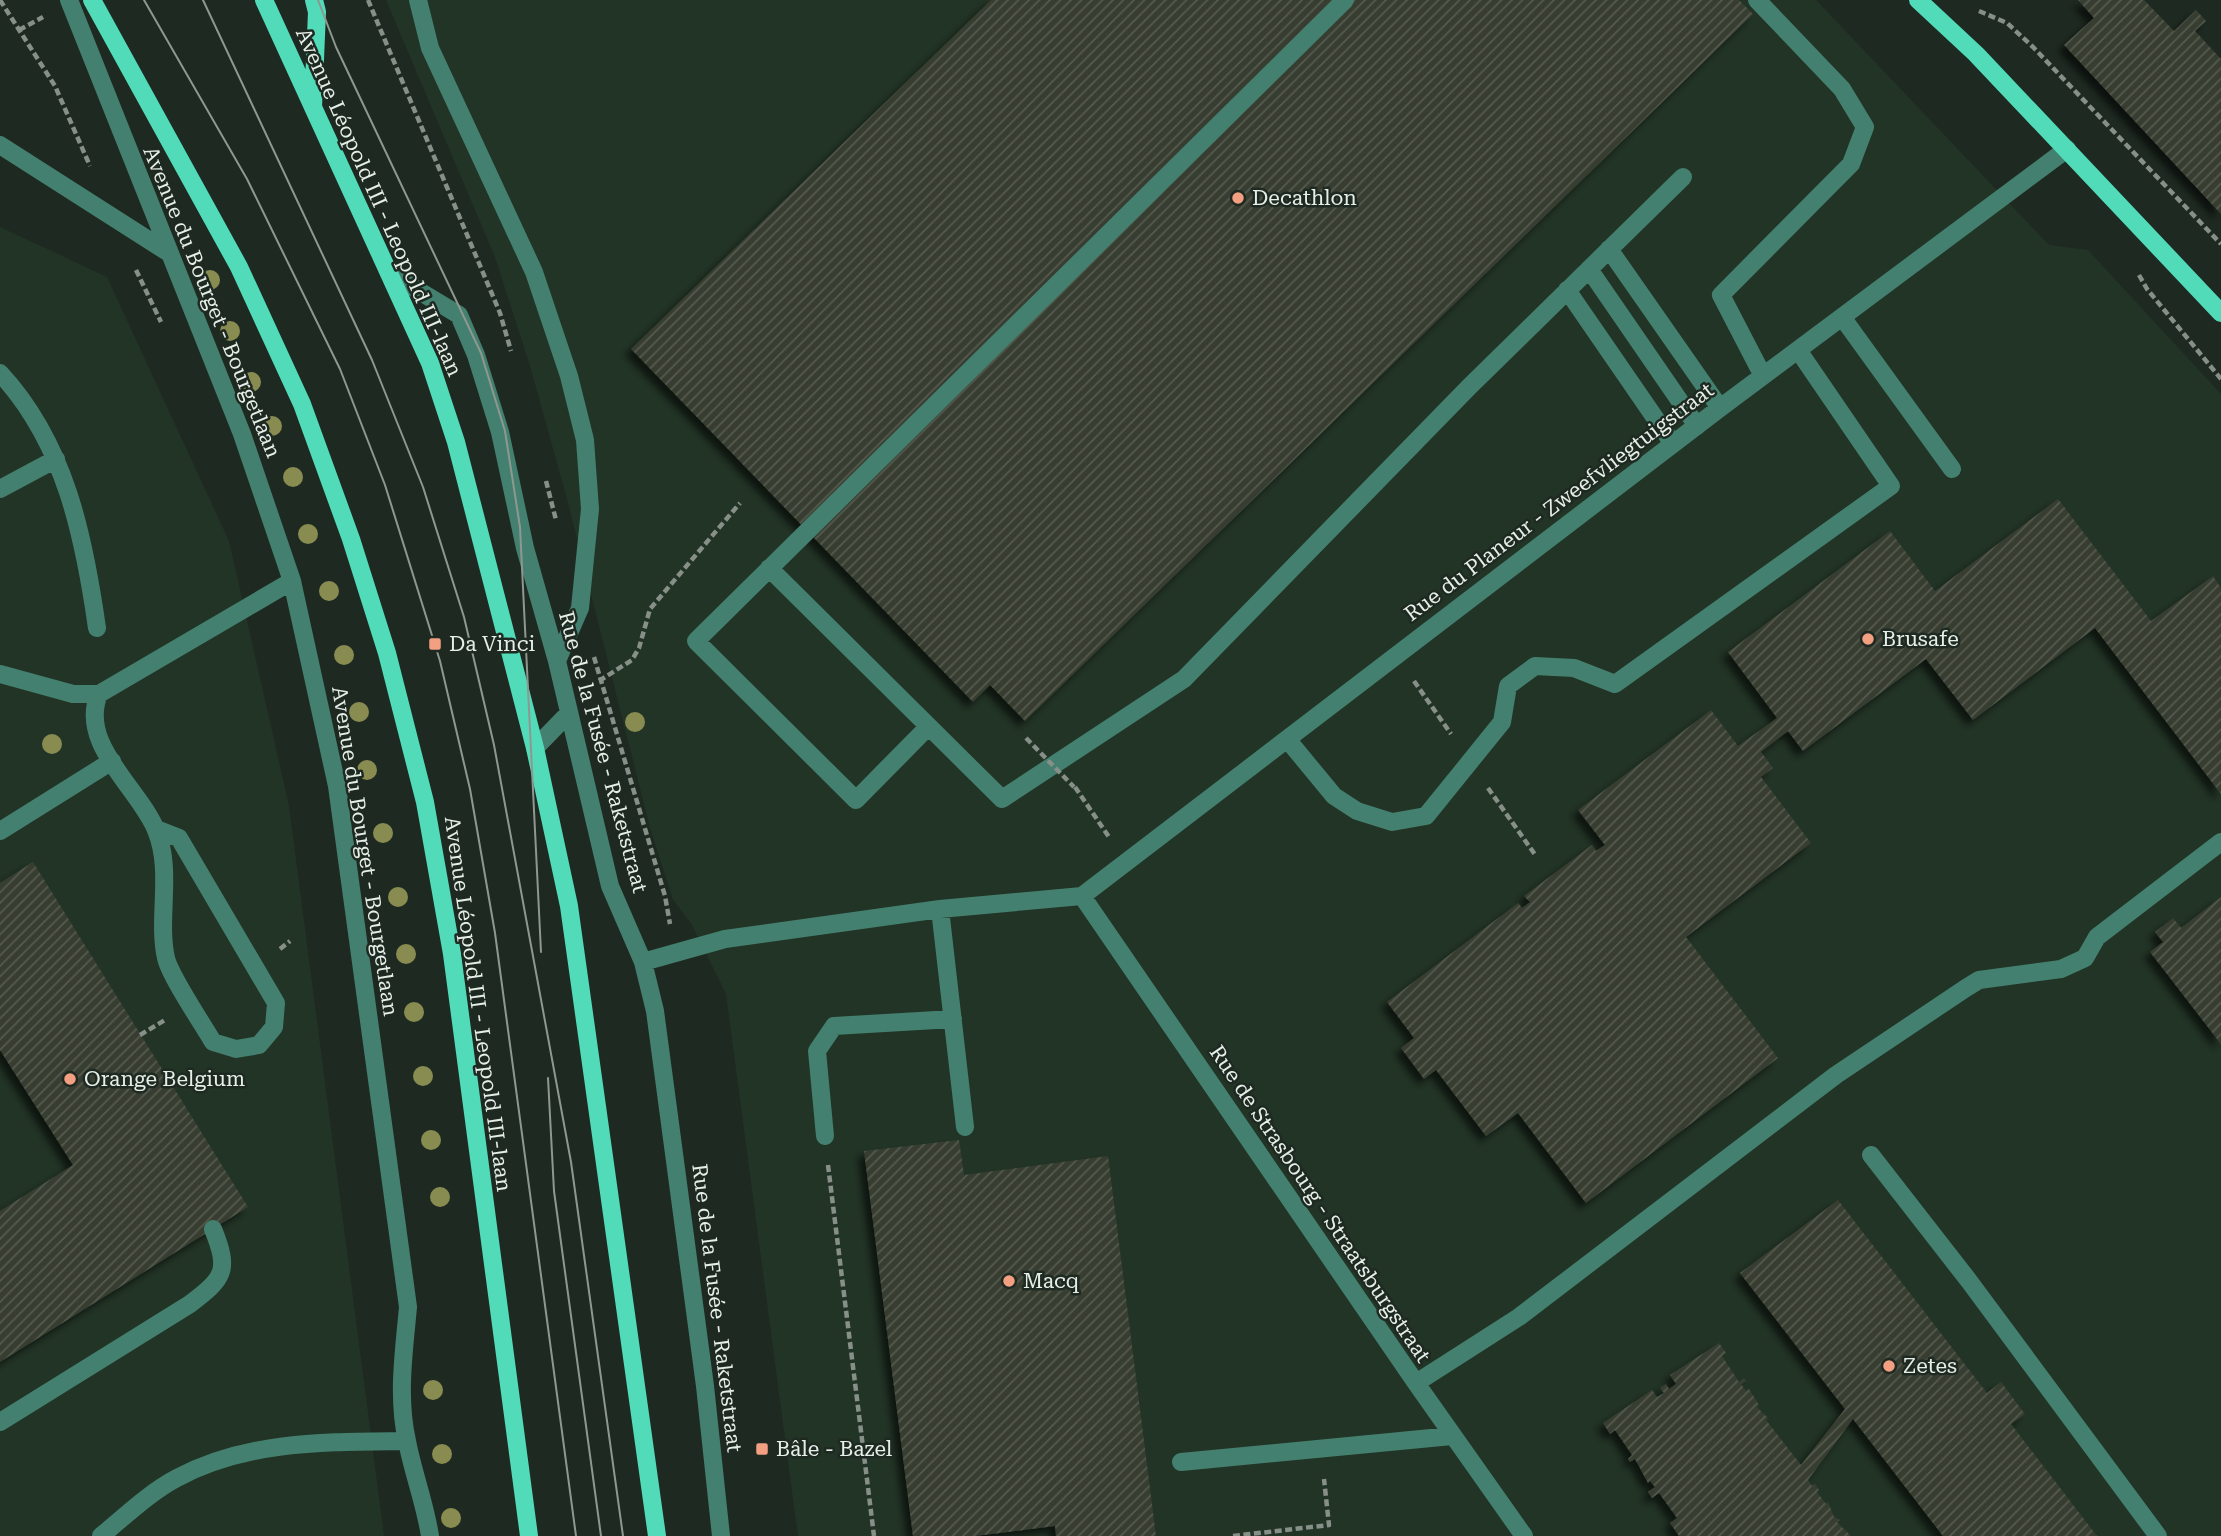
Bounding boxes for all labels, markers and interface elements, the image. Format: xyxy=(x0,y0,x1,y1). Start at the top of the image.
street label: Avenue Léopold III - Leopold III-laan xyxy=(291,24,467,380)
street label: Avenue du Bourget - Bourgetlaan xyxy=(138,143,286,461)
place label: Decathlon xyxy=(1252,186,1357,210)
marker: Decathlon xyxy=(1230,190,1246,206)
street label: Rue du Planeur - Zweefvliegtuigstraat xyxy=(1400,378,1718,626)
street label: Rue de la Fusée - Raketstraat xyxy=(554,609,652,896)
place label: Brusafe xyxy=(1882,627,1959,651)
marker: Brusafe xyxy=(1860,631,1876,647)
place label: Da Vinci xyxy=(449,632,536,656)
marker: Da Vinci xyxy=(427,636,443,652)
street label: Avenue du Bourget - Bourgetlaan xyxy=(327,684,403,1018)
street label: Avenue Léopold III - Leopold III-laan xyxy=(440,815,516,1194)
street label: Rue de Strasbourg - Straatsburgstraat xyxy=(1205,1041,1436,1367)
place label: Orange Belgium xyxy=(84,1067,245,1091)
marker: Orange Belgium xyxy=(62,1071,78,1087)
street label: Rue de la Fusée - Raketstraat xyxy=(687,1162,747,1454)
place label: Macq xyxy=(1023,1269,1080,1293)
marker: Macq xyxy=(1001,1273,1017,1289)
place label: Zetes xyxy=(1903,1354,1957,1378)
marker: Zetes xyxy=(1881,1358,1897,1374)
place label: Bâle - Bazel xyxy=(776,1437,893,1461)
marker: Bâle - Bazel xyxy=(754,1441,770,1457)

